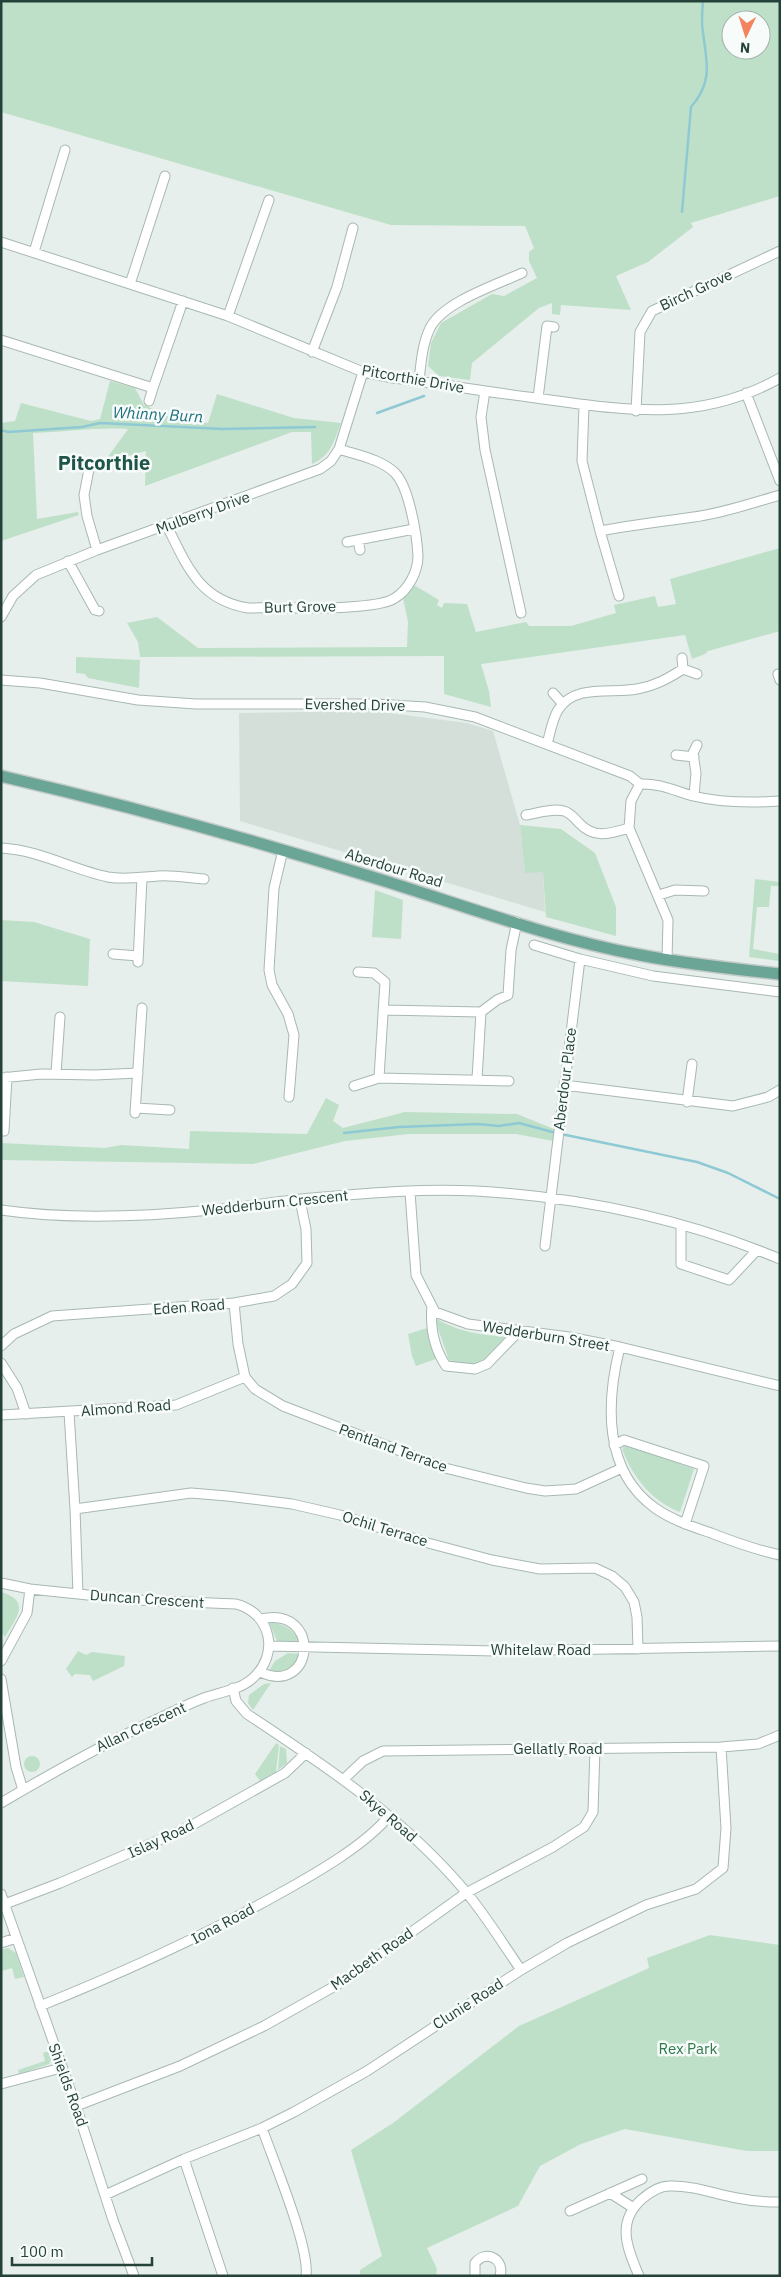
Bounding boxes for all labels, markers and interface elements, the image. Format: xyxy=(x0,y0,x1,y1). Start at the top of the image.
north arrow xyxy=(721,10,771,60)
text: N xyxy=(739,39,751,57)
street label: Birch Grove xyxy=(656,264,735,315)
street label: Pitcorthie Drive xyxy=(360,360,466,397)
water label: Whinny Burn xyxy=(112,402,204,426)
district label: Pitcorthie xyxy=(58,449,150,476)
street label: Mulberry Drive xyxy=(153,487,252,538)
street label: Burt Grove xyxy=(264,596,336,617)
street label: Evershed Drive xyxy=(304,694,406,715)
street label: Aberdour Road xyxy=(343,844,445,891)
street label: Aberdour Place xyxy=(549,1026,580,1131)
street label: Wedderburn Crescent xyxy=(201,1185,349,1220)
street label: Eden Road xyxy=(152,1295,226,1318)
street label: Wedderburn Street xyxy=(481,1316,611,1355)
street label: Almond Road xyxy=(80,1395,172,1420)
street label: Pentland Terrace xyxy=(336,1419,450,1476)
street label: Ochil Terrace xyxy=(340,1506,430,1551)
street label: Duncan Crescent xyxy=(89,1585,205,1612)
street label: Whitelaw Road xyxy=(491,1640,591,1659)
street label: Allan Crescent xyxy=(93,1697,189,1756)
street label: Gellatly Road xyxy=(513,1739,603,1758)
street label: Skye Road xyxy=(356,1785,421,1846)
street label: Islay Road xyxy=(125,1815,197,1862)
street label: Iona Road xyxy=(188,1899,258,1948)
street label: Macbeth Road xyxy=(327,1923,417,1994)
street label: Clunie Road xyxy=(429,1974,507,2033)
park label: Rex Park xyxy=(659,2039,718,2058)
street label: Shields Road xyxy=(45,2041,92,2129)
scale bar xyxy=(12,2234,152,2266)
text: 100 m xyxy=(20,2242,64,2261)

